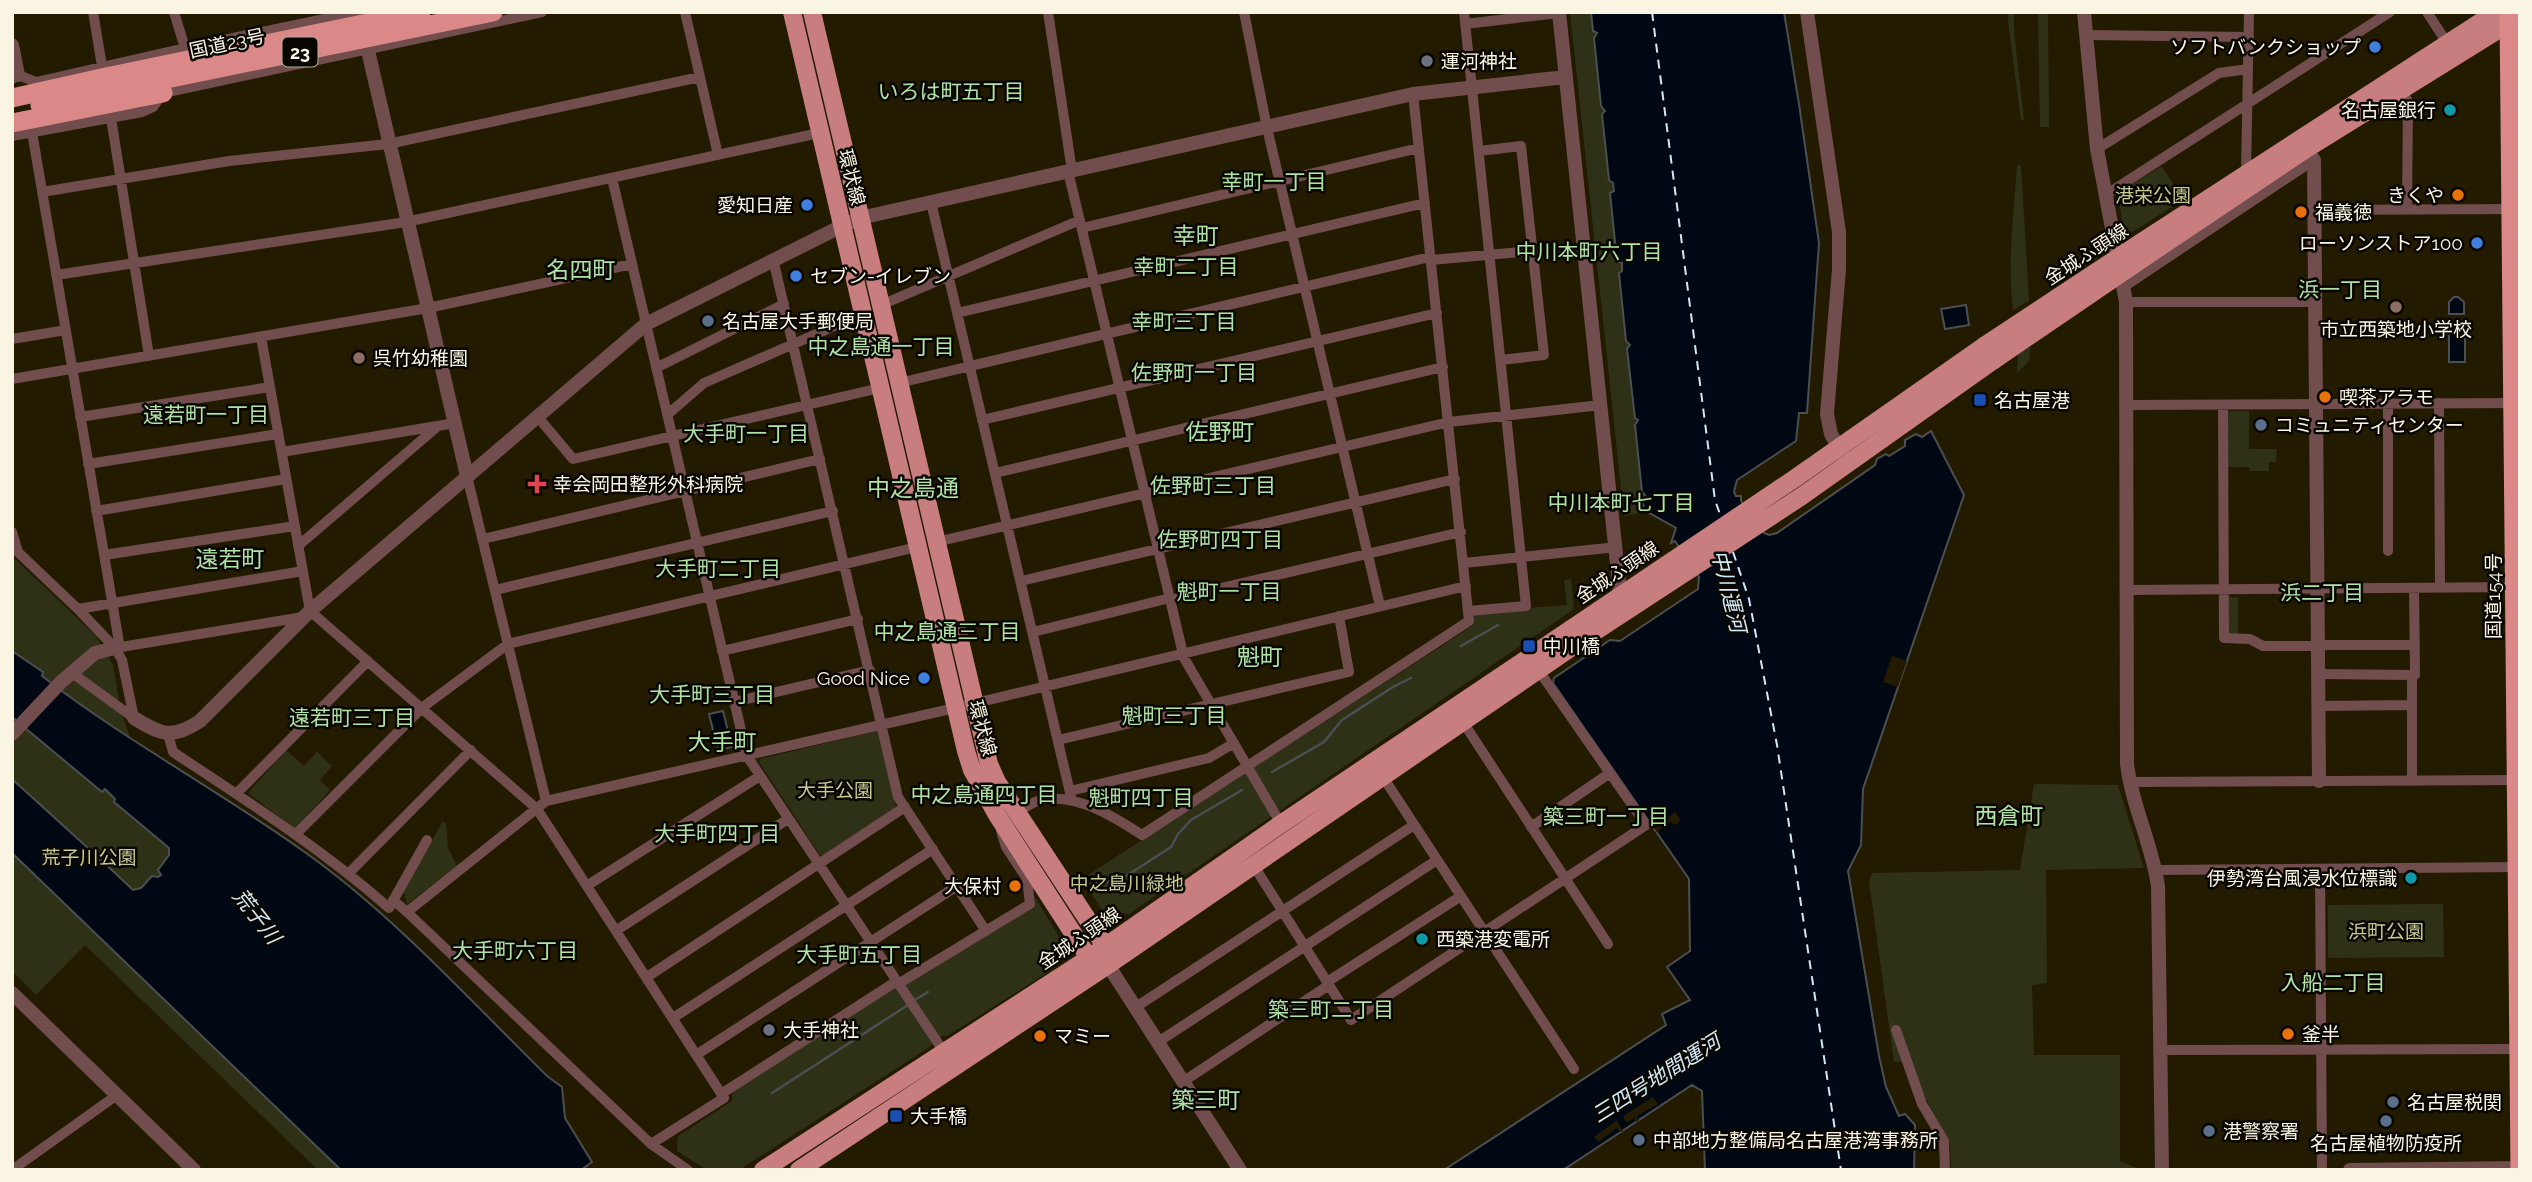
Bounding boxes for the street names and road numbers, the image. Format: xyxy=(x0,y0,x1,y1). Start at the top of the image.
street label: 国道23号 xyxy=(187,24,267,62)
road number: 23 xyxy=(282,38,318,66)
street label: 環状線 xyxy=(834,147,870,207)
street label: 金城ふ頭線 xyxy=(2040,219,2132,289)
street label: 金城ふ頭線 xyxy=(1571,536,1663,608)
street label: 国道154号 xyxy=(2482,553,2504,639)
street label: 環状線 xyxy=(965,698,1001,758)
street label: 金城ふ頭線 xyxy=(1033,902,1125,974)

